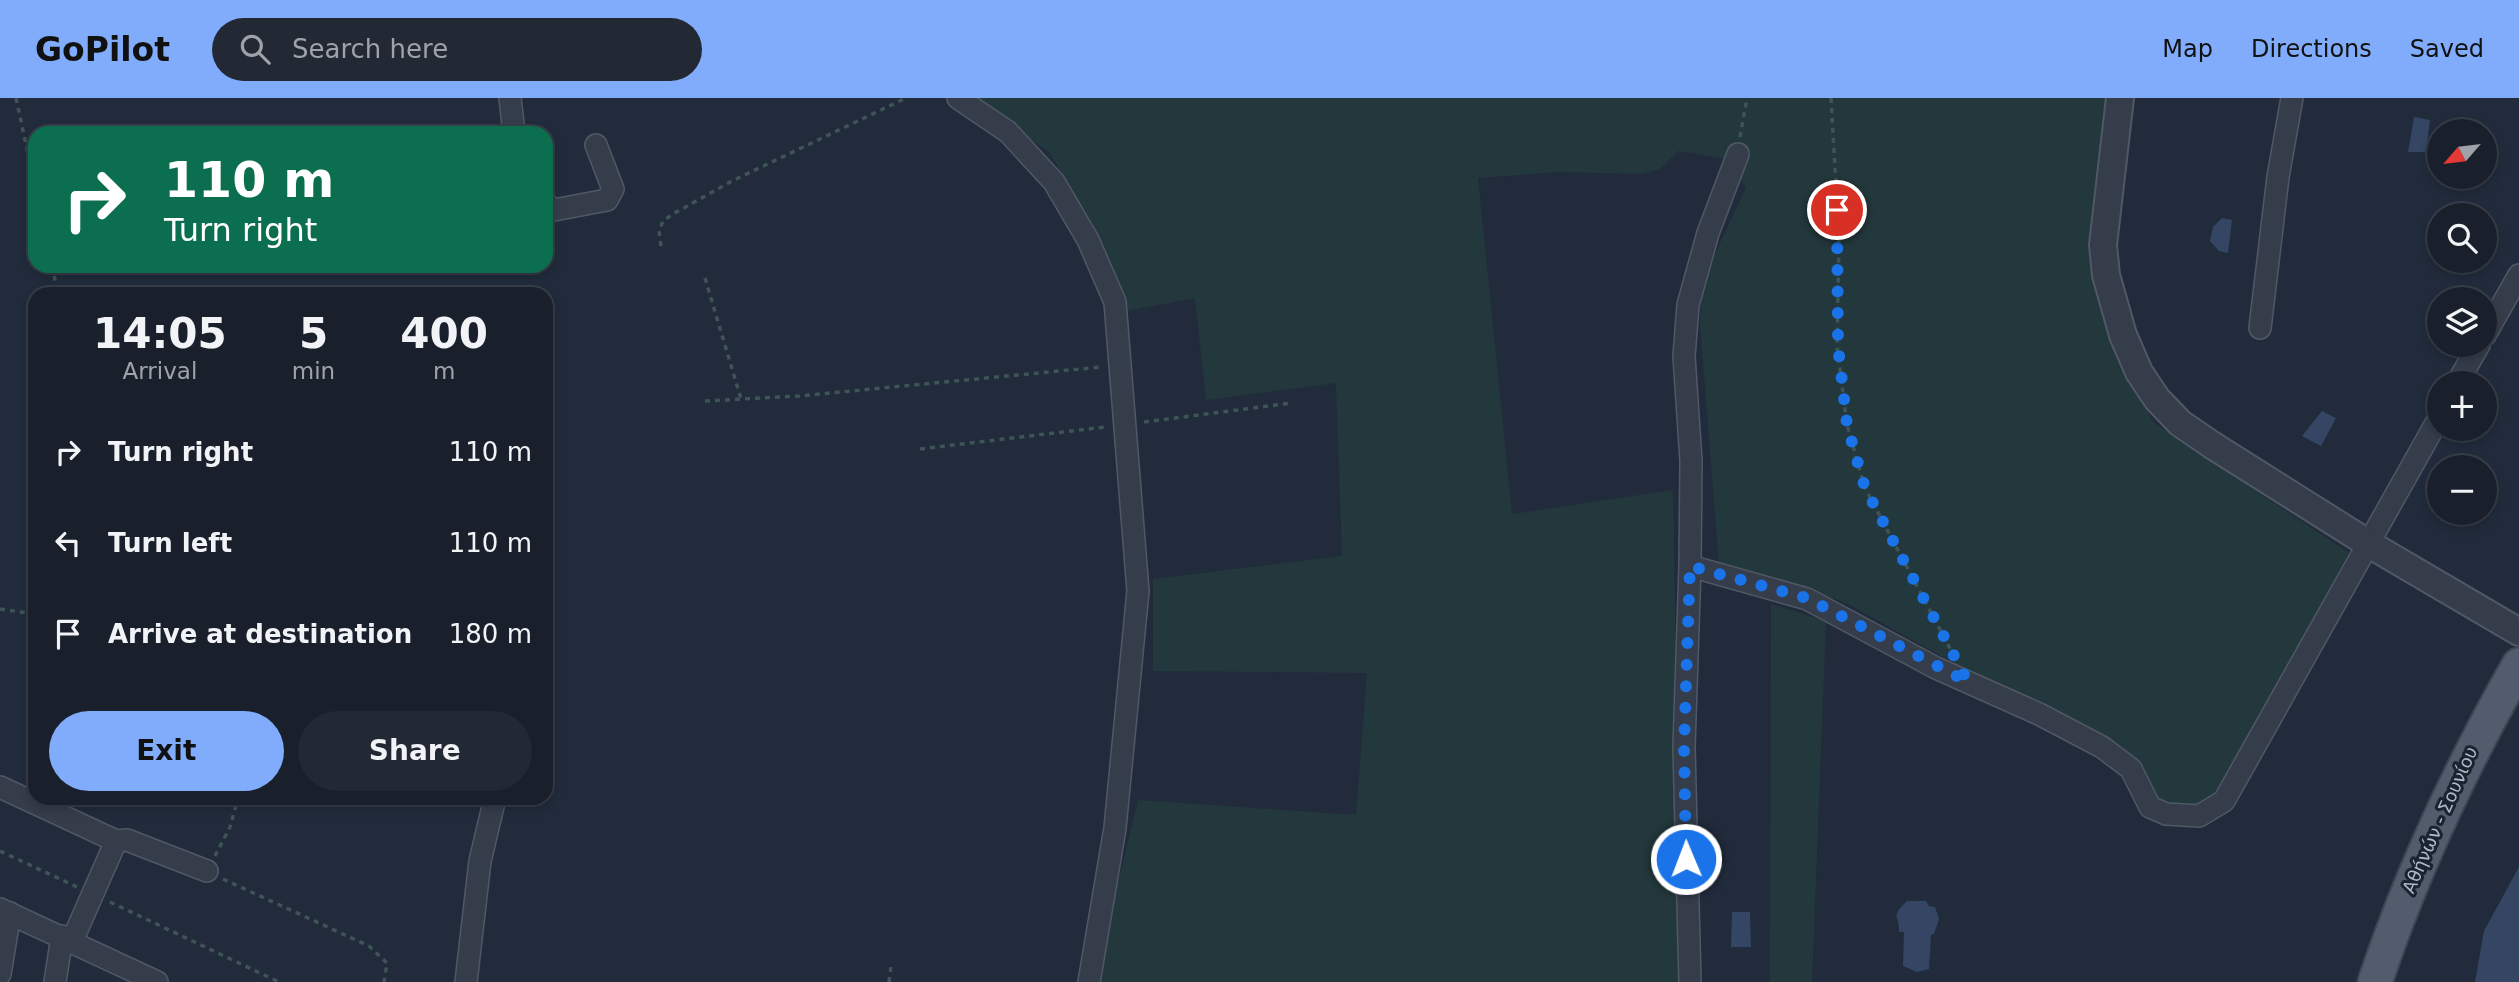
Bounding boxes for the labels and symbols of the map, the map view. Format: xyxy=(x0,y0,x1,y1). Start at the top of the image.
north arrow xyxy=(2427,119,2497,189)
pin xyxy=(1807,180,1867,240)
street label: Αθήνών - Σουνίου xyxy=(2398,743,2481,896)
position arrow xyxy=(1649,822,1723,896)

